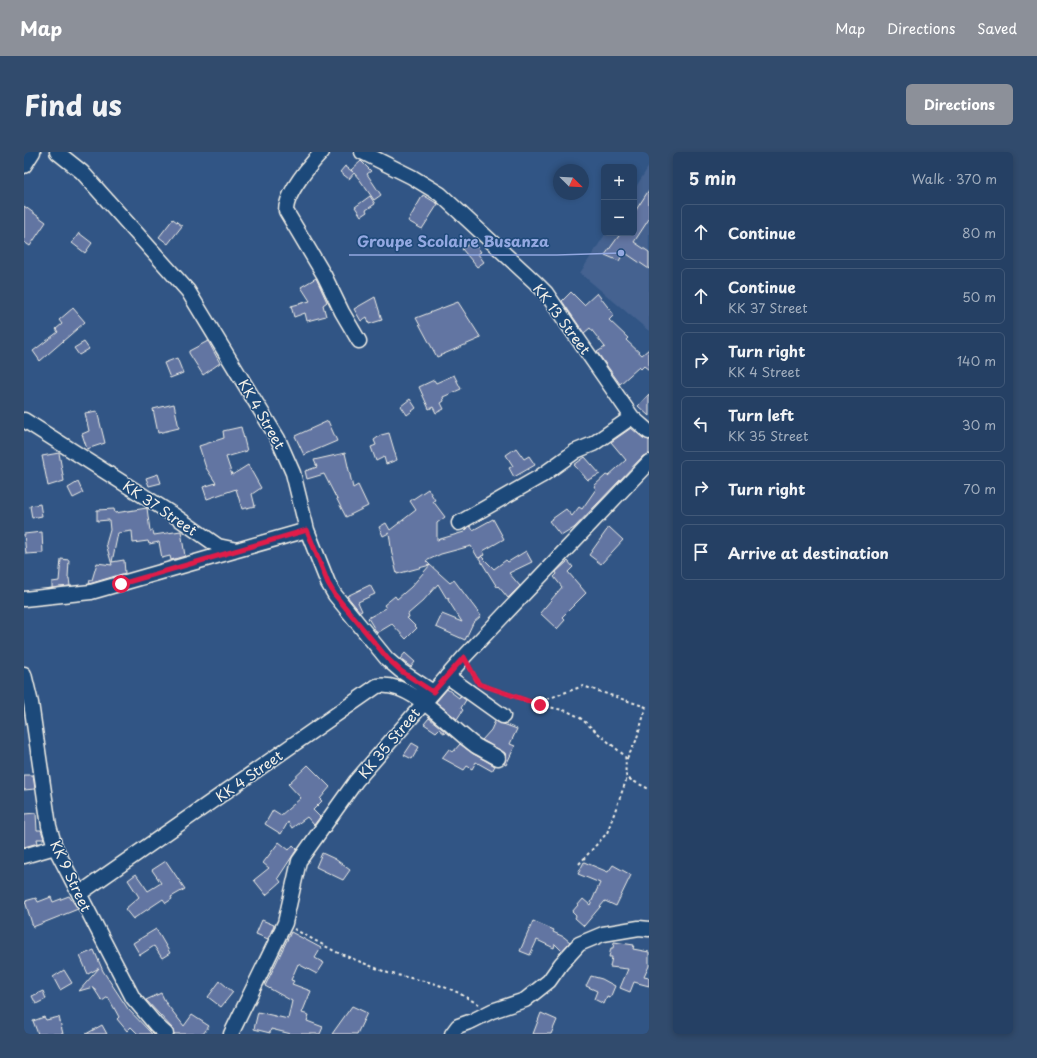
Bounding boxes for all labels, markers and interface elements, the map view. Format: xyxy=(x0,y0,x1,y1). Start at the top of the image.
text: Map xyxy=(20,14,62,42)
text: Map xyxy=(835,18,865,39)
text: Directions xyxy=(887,18,955,39)
text: Saved xyxy=(977,18,1017,39)
text: Find us xyxy=(24,83,122,126)
button: Directions xyxy=(906,84,1013,125)
north arrow xyxy=(553,164,589,200)
map controls xyxy=(601,164,637,236)
button: + xyxy=(601,164,637,200)
text: 5 min xyxy=(689,165,736,191)
text: Walk · 370 m xyxy=(912,169,997,188)
button: − xyxy=(601,200,637,236)
icon: ahead xyxy=(690,221,712,243)
text: Continue xyxy=(728,221,796,244)
text: 80 m xyxy=(962,223,996,242)
callout: Groupe Scolaire Busanza xyxy=(349,228,557,255)
text: Groupe Scolaire Busanza xyxy=(357,229,549,252)
text: Continue xyxy=(728,275,796,298)
street label: KK 13 Street xyxy=(528,279,596,359)
icon: ahead xyxy=(690,285,712,307)
text: 50 m xyxy=(962,287,996,306)
text: KK 37 Street xyxy=(728,298,808,317)
text: Turn right xyxy=(728,339,805,362)
icon: right xyxy=(690,349,712,371)
text: 140 m xyxy=(957,351,996,370)
text: KK 4 Street xyxy=(728,362,800,381)
street label: KK 4 Street xyxy=(233,375,291,453)
text: Turn left xyxy=(728,403,794,426)
icon: left xyxy=(690,413,712,435)
text: 30 m xyxy=(962,415,996,434)
text: KK 35 Street xyxy=(728,426,808,445)
street label: KK 37 Street xyxy=(119,475,202,541)
icon: right xyxy=(690,477,712,499)
text: Turn right xyxy=(728,477,805,500)
text: 70 m xyxy=(963,479,996,498)
icon: arrive xyxy=(690,541,712,563)
text: Arrive at destination xyxy=(728,541,889,564)
route start xyxy=(112,575,130,593)
route end xyxy=(531,696,549,714)
street label: KK 35 Street xyxy=(353,703,425,783)
street label: KK 4 Street xyxy=(211,745,287,807)
street label: KK 9 Street xyxy=(45,837,97,915)

